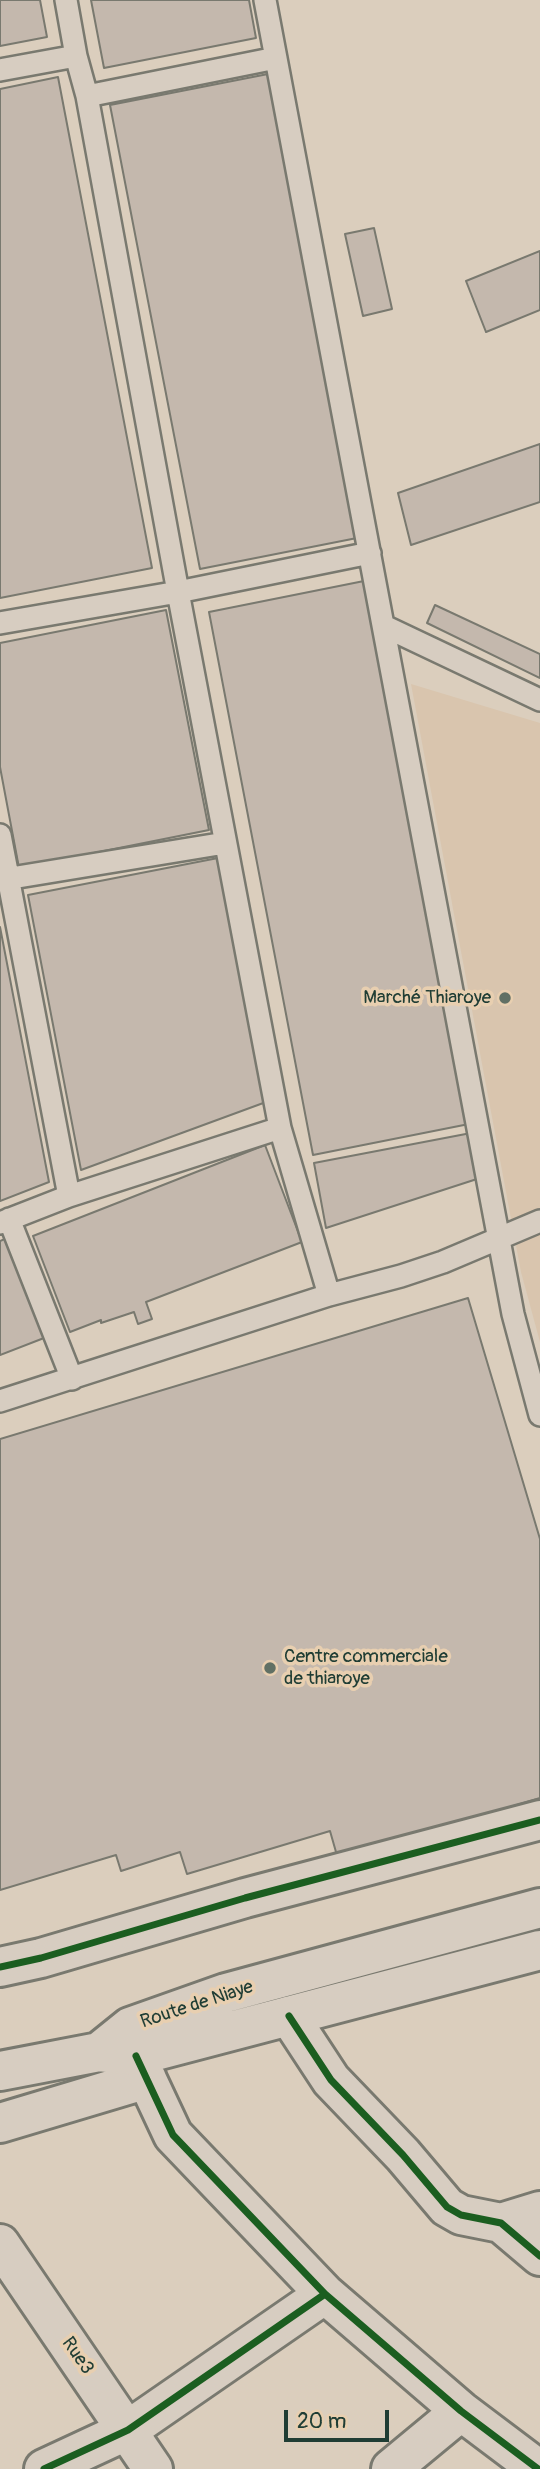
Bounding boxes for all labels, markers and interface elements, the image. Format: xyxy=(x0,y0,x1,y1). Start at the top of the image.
place label: Marché Thiaroye xyxy=(363,987,491,1009)
marker: Marché Thiaroye xyxy=(497,990,513,1006)
place label: Centre commerciale de thiaroye xyxy=(284,1646,448,1690)
marker: Centre commerciale de thiaroye xyxy=(262,1660,278,1676)
street label: Route de Niaye xyxy=(138,1976,256,2034)
street label: Rue3 xyxy=(56,2333,98,2379)
scale bar xyxy=(288,2396,393,2440)
text: 20 m xyxy=(297,2408,346,2435)

